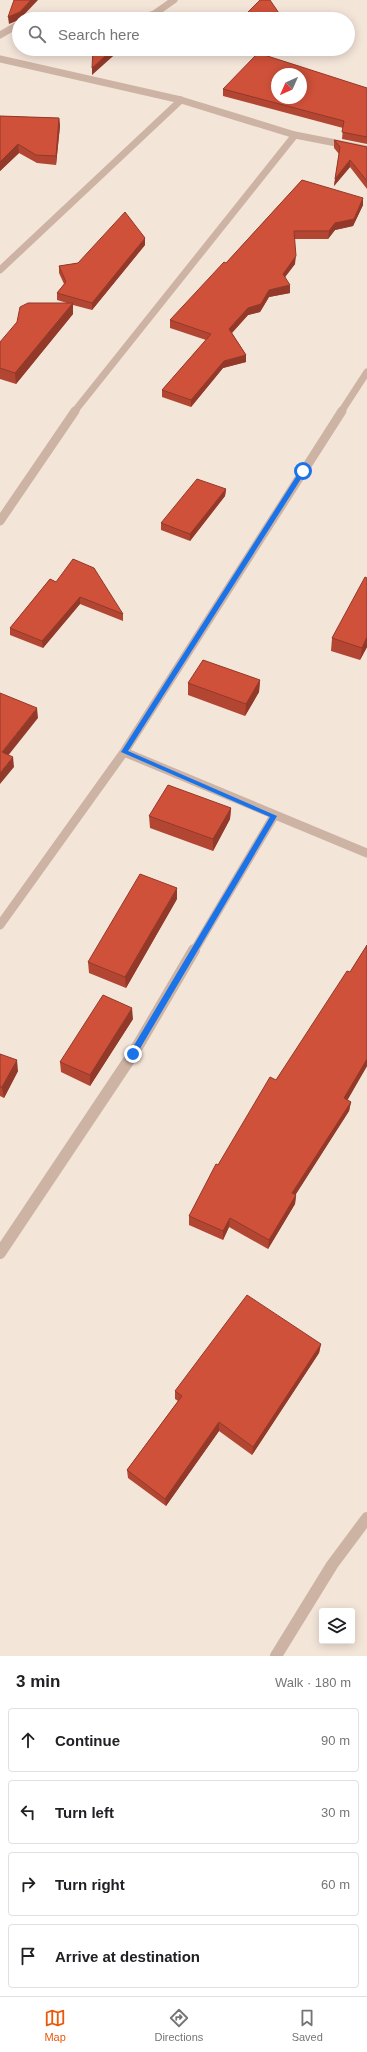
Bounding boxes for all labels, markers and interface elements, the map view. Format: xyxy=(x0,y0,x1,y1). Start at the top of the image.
search box xyxy=(12,12,355,56)
icon: search xyxy=(26,23,48,45)
text: Search here xyxy=(58,26,140,43)
north arrow xyxy=(271,68,307,104)
route start xyxy=(294,462,312,480)
route end xyxy=(124,1045,142,1063)
map controls xyxy=(319,1608,355,1644)
button: layers xyxy=(319,1608,355,1644)
text: 3 min xyxy=(16,1672,60,1691)
text: Walk · 180 m xyxy=(275,1675,351,1690)
icon: ahead xyxy=(17,1729,39,1751)
text: Continue xyxy=(55,1732,120,1749)
text: 90 m xyxy=(321,1733,350,1748)
icon: left xyxy=(17,1801,39,1823)
text: Turn left xyxy=(55,1804,114,1821)
text: 30 m xyxy=(321,1805,350,1820)
icon: right xyxy=(17,1873,39,1895)
text: Turn right xyxy=(55,1876,125,1893)
text: 60 m xyxy=(321,1877,350,1892)
icon: arrive xyxy=(17,1945,39,1967)
text: Arrive at destination xyxy=(55,1948,200,1965)
tab: Map xyxy=(44,2007,66,2043)
tab: Directions xyxy=(154,2007,203,2043)
tab: Saved xyxy=(292,2007,323,2043)

